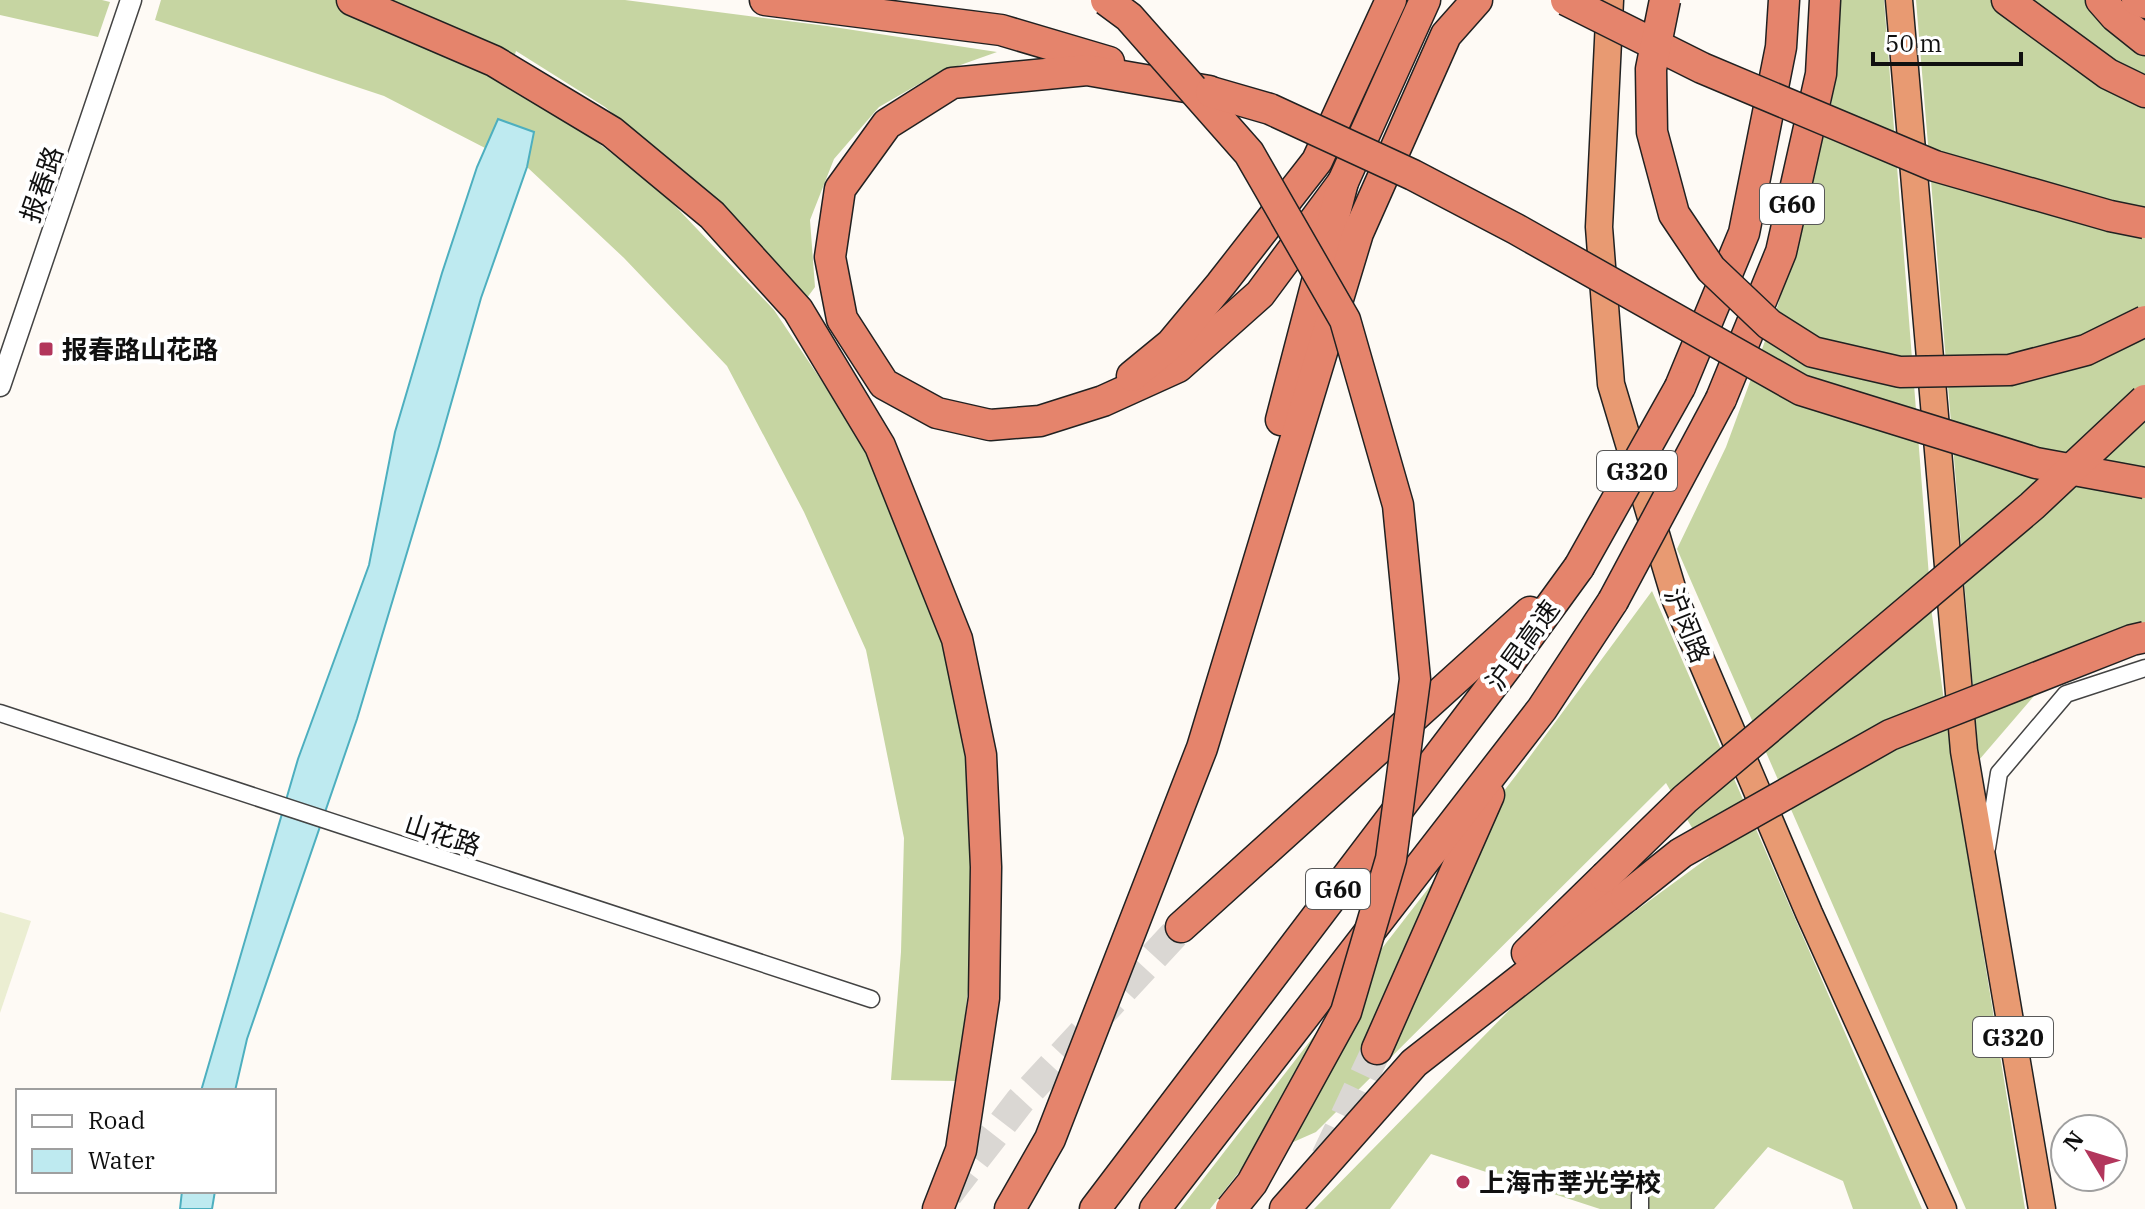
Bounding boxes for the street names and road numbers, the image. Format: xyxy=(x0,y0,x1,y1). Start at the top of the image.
street label: 报春路 xyxy=(12,142,70,226)
road number: G60 xyxy=(1760,184,1824,224)
road number: G320 xyxy=(1597,451,1677,491)
street label: 沪闵路 xyxy=(1658,582,1718,668)
street label: 沪昆高速 xyxy=(1478,593,1566,697)
street label: 山花路 xyxy=(401,806,485,862)
road number: G60 xyxy=(1306,869,1370,909)
road number: G320 xyxy=(1973,1017,2053,1057)

